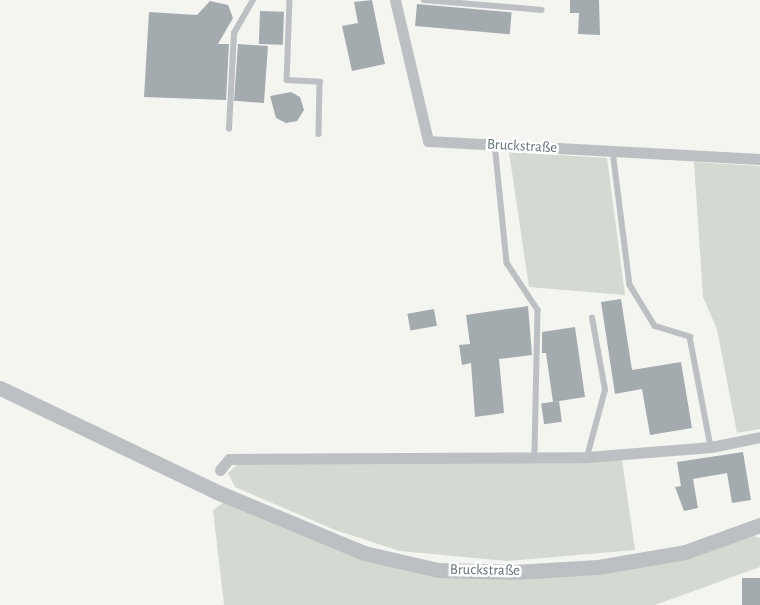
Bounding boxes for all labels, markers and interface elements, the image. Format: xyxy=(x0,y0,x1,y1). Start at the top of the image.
street label: Bruckstraße xyxy=(486,135,558,157)
street label: Bruckstraße xyxy=(450,560,520,580)

